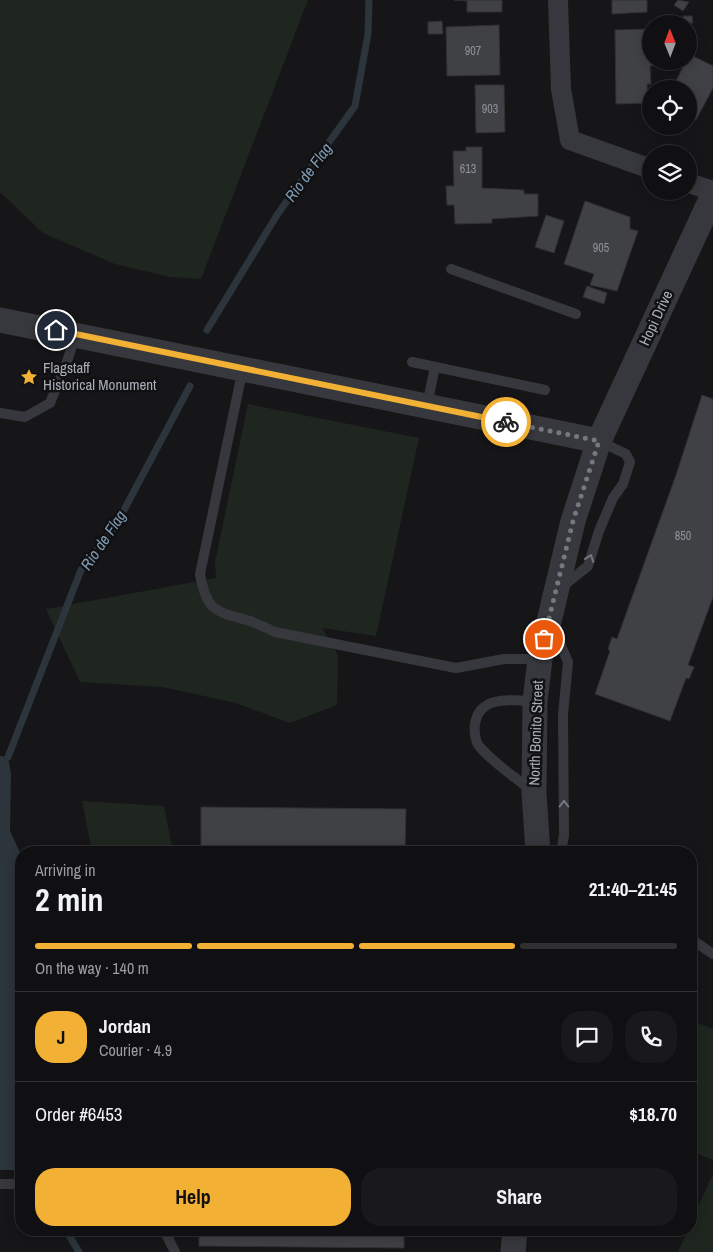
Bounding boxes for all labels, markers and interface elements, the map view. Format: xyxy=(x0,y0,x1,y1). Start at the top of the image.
north arrow xyxy=(642,15,698,70)
map controls xyxy=(642,15,697,200)
house number: 907 xyxy=(465,43,482,59)
button: locate xyxy=(642,80,697,135)
house number: 903 xyxy=(482,101,498,117)
water label: Rio de Flag xyxy=(279,138,337,206)
button: layers xyxy=(642,145,697,200)
house number: 613 xyxy=(460,161,476,177)
house number: 905 xyxy=(593,240,610,256)
street label: Hopi Drive xyxy=(634,287,678,349)
pin xyxy=(35,309,77,351)
icon: home xyxy=(42,316,70,344)
place label: Flagstaff Historical Monument xyxy=(43,357,157,395)
place icon: Flagstaff Historical Monument xyxy=(19,367,39,387)
courier xyxy=(481,397,531,447)
icon: bike xyxy=(492,408,520,436)
water label: Rio de Flag xyxy=(75,506,131,574)
house number: 850 xyxy=(675,528,691,544)
one-way arrow xyxy=(584,555,594,563)
pin xyxy=(523,618,565,660)
icon: bag xyxy=(530,625,558,653)
street label: North Bonito Street xyxy=(523,679,548,786)
one-way arrow xyxy=(558,800,569,808)
text: Arriving in xyxy=(35,859,96,881)
text: 21:40–21:45 xyxy=(589,876,677,902)
text: 2 min xyxy=(35,878,104,921)
text: On the way · 140 m xyxy=(35,957,149,979)
button: chat xyxy=(561,1011,613,1063)
button: phone xyxy=(625,1011,677,1063)
text: Jordan xyxy=(99,1013,151,1039)
text: J xyxy=(57,1024,65,1050)
text: Courier · 4.9 xyxy=(99,1039,172,1061)
text: Order #6453 xyxy=(35,1101,122,1127)
text: $18.70 xyxy=(629,1101,677,1127)
button: Help xyxy=(35,1168,351,1226)
button: Share xyxy=(361,1168,677,1226)

